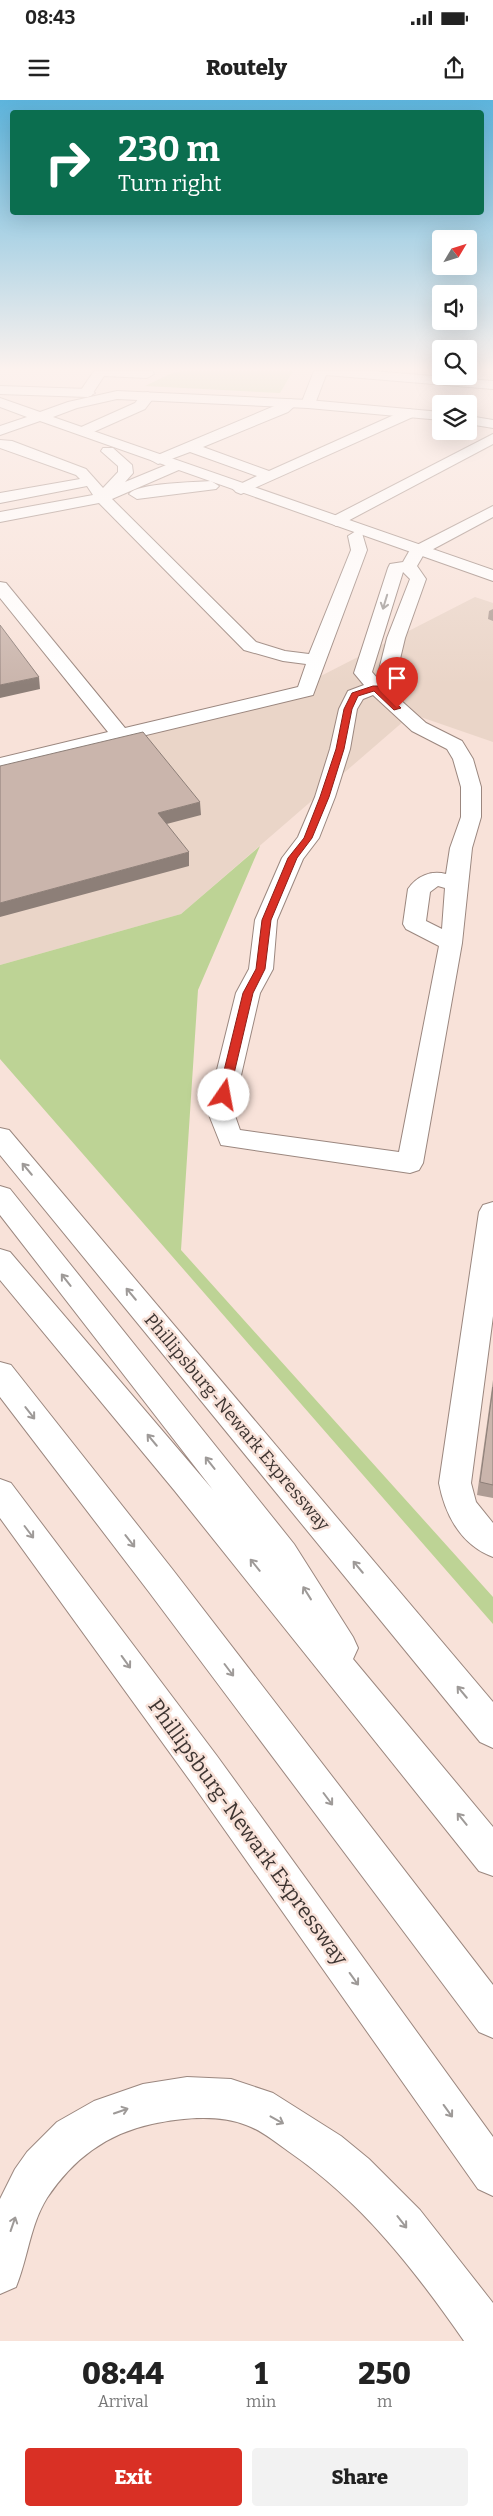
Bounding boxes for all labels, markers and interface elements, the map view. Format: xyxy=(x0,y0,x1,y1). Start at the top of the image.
text: 08:43 xyxy=(25,6,75,29)
icon: menu xyxy=(25,54,53,82)
text: Routely xyxy=(206,54,287,81)
icon: share xyxy=(440,54,468,82)
text: 230 m xyxy=(118,128,220,170)
icon: right xyxy=(35,130,100,195)
text: Turn right xyxy=(118,170,221,197)
north arrow xyxy=(432,230,478,275)
map controls xyxy=(432,230,477,440)
button: sound xyxy=(432,285,477,330)
button: search xyxy=(432,340,477,385)
button: layers xyxy=(432,395,477,440)
one-way arrow xyxy=(380,594,390,610)
pin xyxy=(376,657,418,708)
icon: arrive xyxy=(383,664,411,692)
position arrow xyxy=(197,1068,249,1120)
one-way arrow xyxy=(21,1163,33,1176)
one-way arrow xyxy=(61,1273,71,1287)
one-way arrow xyxy=(125,1288,137,1301)
street label: Phillipsburg-Newark Expressway xyxy=(140,1309,335,1535)
one-way arrow xyxy=(25,1406,36,1419)
one-way arrow xyxy=(147,1434,158,1447)
one-way arrow xyxy=(205,1456,216,1469)
one-way arrow xyxy=(24,1525,34,1539)
one-way arrow xyxy=(124,1534,135,1547)
one-way arrow xyxy=(250,1559,261,1572)
one-way arrow xyxy=(352,1561,364,1574)
one-way arrow xyxy=(301,1586,311,1600)
one-way arrow xyxy=(121,1655,131,1669)
one-way arrow xyxy=(223,1663,234,1676)
one-way arrow xyxy=(456,1686,467,1699)
street label: Phillipsburg-Newark Expressway xyxy=(143,1694,354,1971)
one-way arrow xyxy=(322,1792,333,1805)
one-way arrow xyxy=(457,1813,468,1826)
one-way arrow xyxy=(349,1972,359,1986)
one-way arrow xyxy=(443,2104,453,2118)
one-way arrow xyxy=(113,2106,129,2116)
one-way arrow xyxy=(270,2115,284,2125)
one-way arrow xyxy=(397,2215,408,2228)
one-way arrow xyxy=(9,2217,18,2233)
text: 08:44 xyxy=(82,2356,164,2392)
text: 1 xyxy=(254,2356,268,2392)
text: 250 xyxy=(358,2356,411,2392)
text: Arrival xyxy=(98,2392,148,2411)
text: min xyxy=(246,2392,276,2411)
text: m xyxy=(377,2392,392,2411)
button: Exit xyxy=(25,2448,242,2506)
button: Share xyxy=(252,2448,468,2506)

